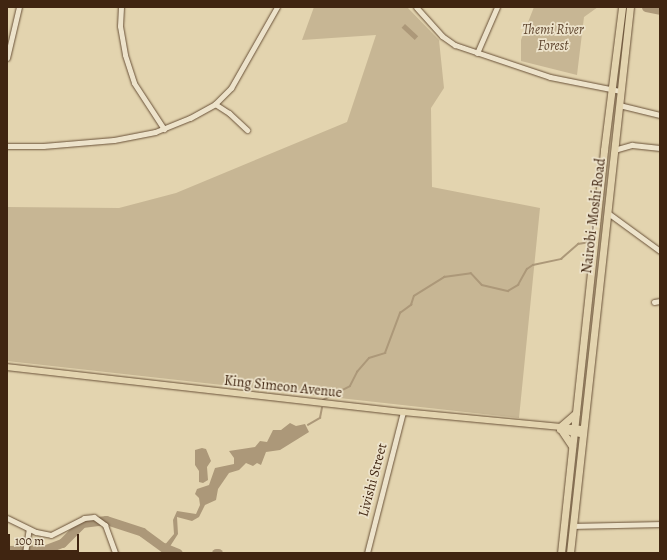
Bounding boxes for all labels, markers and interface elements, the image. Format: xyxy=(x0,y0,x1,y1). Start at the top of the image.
park label: Themi River Forest xyxy=(522,22,584,54)
street label: Nairobi-Moshi Road xyxy=(579,157,609,275)
street label: King Simeon Avenue xyxy=(223,372,343,402)
street label: Livishi Street xyxy=(355,441,391,519)
scale bar xyxy=(10,526,81,552)
text: 100 m xyxy=(15,533,44,549)

